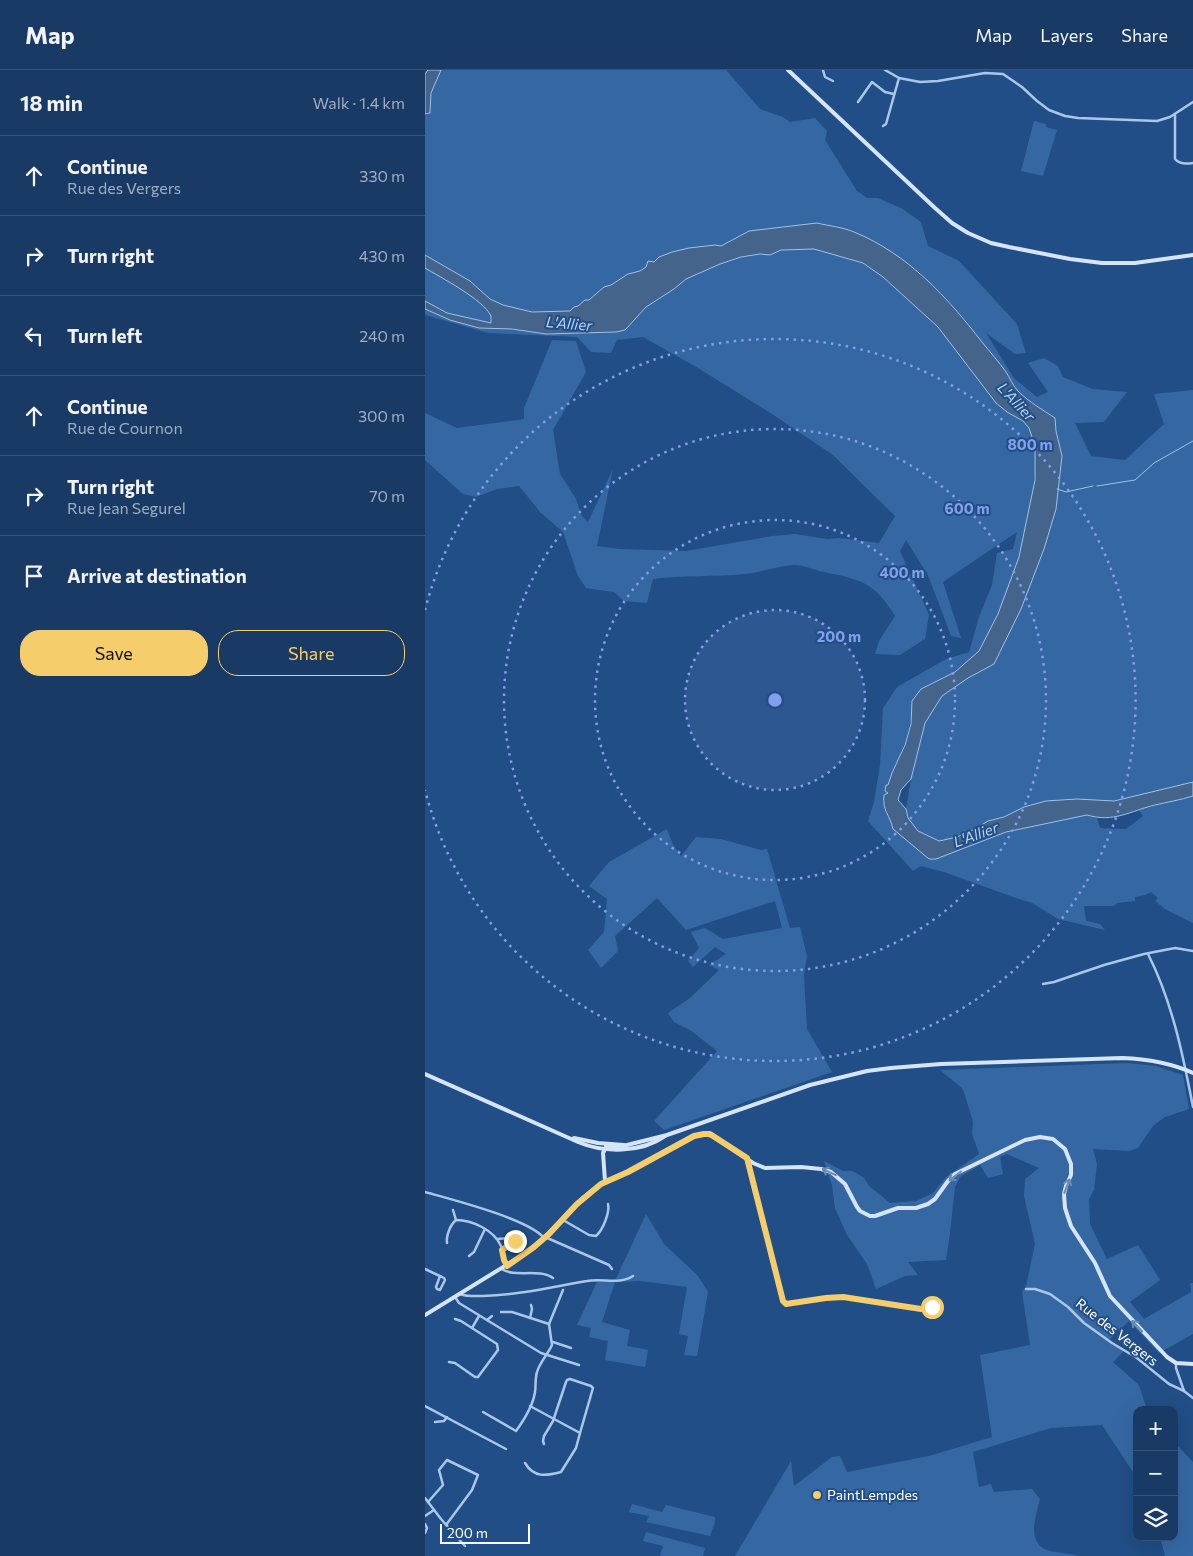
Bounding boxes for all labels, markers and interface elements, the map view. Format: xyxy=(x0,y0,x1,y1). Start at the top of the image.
text: Map xyxy=(25,20,75,49)
text: Map xyxy=(975,24,1012,46)
text: Layers xyxy=(1040,24,1093,46)
text: Share xyxy=(1121,24,1168,46)
text: 18 min xyxy=(20,90,83,115)
text: Walk · 1.4 km xyxy=(313,93,405,112)
text: Continue xyxy=(67,155,147,178)
icon: ahead xyxy=(20,162,48,190)
text: 330 m xyxy=(359,166,405,185)
text: Rue des Vergers xyxy=(67,178,181,197)
icon: right xyxy=(20,242,48,270)
text: Turn right xyxy=(67,244,154,267)
text: 430 m xyxy=(359,246,405,265)
water label: L'Allier xyxy=(545,312,594,334)
icon: left xyxy=(20,322,48,350)
text: Turn left xyxy=(67,324,142,347)
text: 240 m xyxy=(359,326,405,345)
water label: L'Allier xyxy=(994,378,1040,425)
text: Continue xyxy=(67,395,147,418)
icon: ahead xyxy=(20,402,48,430)
text: 300 m xyxy=(358,406,405,425)
text: Rue de Cournon xyxy=(67,418,183,437)
text: 800 m xyxy=(1007,435,1053,453)
text: Turn right xyxy=(67,475,154,498)
icon: right xyxy=(20,482,48,510)
text: 70 m xyxy=(369,486,405,505)
text: Rue Jean Segurel xyxy=(67,498,186,517)
text: 600 m xyxy=(944,499,990,517)
icon: arrive xyxy=(20,562,48,590)
text: 400 m xyxy=(879,563,925,581)
text: Arrive at destination xyxy=(67,564,247,587)
text: 200 m xyxy=(817,627,861,645)
button: Save xyxy=(20,630,208,676)
button: Share xyxy=(218,630,405,676)
centre of rings xyxy=(766,691,784,709)
water label: L'Allier xyxy=(951,817,1002,850)
one-way arrow xyxy=(822,1167,837,1177)
one-way arrow xyxy=(949,1170,962,1181)
one-way arrow xyxy=(1063,1179,1072,1194)
route end xyxy=(504,1230,527,1253)
street label: Rue des Vergers xyxy=(1073,1294,1162,1369)
route start xyxy=(921,1296,944,1319)
one-way arrow xyxy=(1131,1320,1143,1333)
map controls xyxy=(1133,1406,1178,1541)
button: + xyxy=(1133,1406,1178,1451)
button: − xyxy=(1133,1451,1178,1496)
place label: PaintLempdes xyxy=(827,1486,918,1503)
marker: PaintLempdes xyxy=(811,1489,823,1501)
button: layers xyxy=(1133,1496,1178,1541)
scale bar xyxy=(440,1521,530,1544)
text: 200 m xyxy=(447,1524,488,1541)

